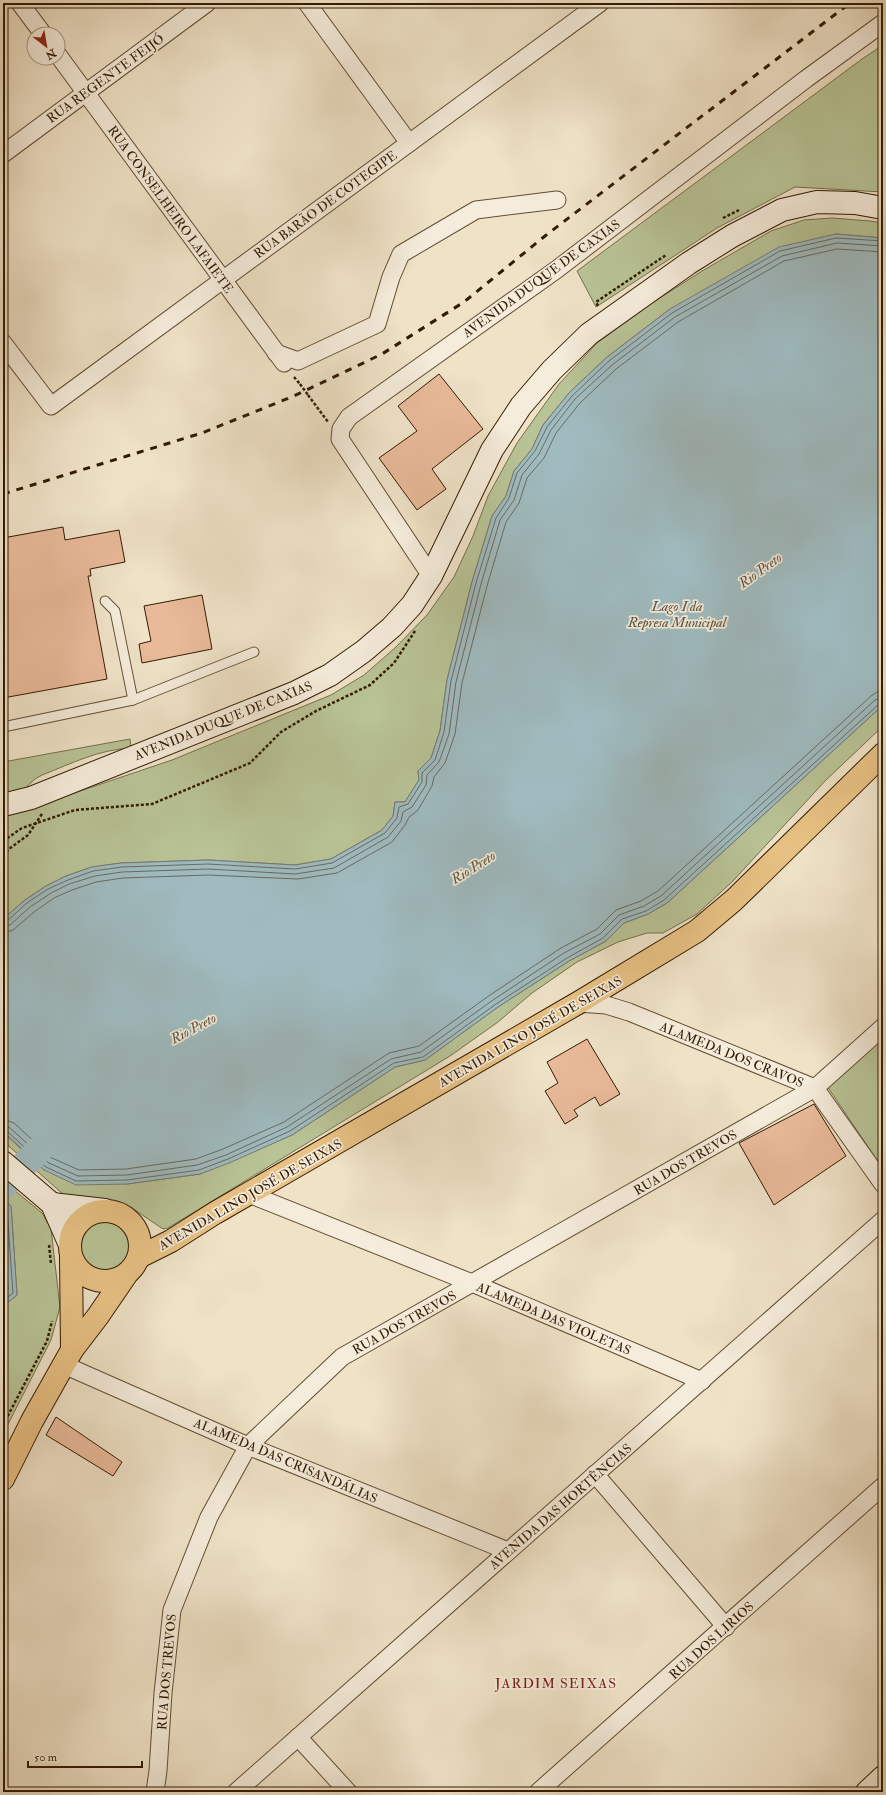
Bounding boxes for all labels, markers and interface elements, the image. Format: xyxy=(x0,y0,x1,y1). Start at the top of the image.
north arrow xyxy=(26,26,66,66)
street label: RUA REGENTE FEIJÓ xyxy=(43,30,167,126)
street label: RUA CONSELHEIRO LAFAIETE xyxy=(104,123,236,296)
street label: RUA BARÃO DE COTEGIPE xyxy=(250,147,400,262)
street label: AVENIDA DUQUE DE CAXIAS xyxy=(459,216,623,342)
water label: Rio Preto xyxy=(735,549,785,592)
water label: Lago I da Represa Municipal xyxy=(627,598,728,631)
street label: AVENIDA DUQUE DE CAXIAS xyxy=(131,678,315,764)
water label: Rio Preto xyxy=(447,847,499,888)
street label: AVENIDA LINO JOSÉ DE SEIXAS xyxy=(435,972,625,1091)
water label: Rio Preto xyxy=(167,1009,219,1048)
street label: ALAMEDA DOS CRAVOS xyxy=(656,1018,806,1091)
street label: RUA DOS TREVOS xyxy=(631,1127,740,1199)
street label: AVENIDA LINO JOSÉ DE SEIXAS xyxy=(155,1135,345,1254)
street label: ALAMEDA DAS VIOLETAS xyxy=(473,1279,633,1359)
street label: RUA DOS TREVOS xyxy=(350,1288,459,1358)
street label: ALAMEDA DAS CRISANDÁLIAS xyxy=(190,1414,380,1507)
street label: AVENIDA DAS HORTÊNCIAS xyxy=(485,1440,635,1574)
street label: RUA DOS LIRIOS xyxy=(666,1598,757,1683)
street label: RUA DOS TREVOS xyxy=(154,1613,180,1731)
district label: JARDIM SEIXAS xyxy=(494,1675,617,1692)
scale bar xyxy=(28,1743,142,1769)
text: 50 m xyxy=(34,1750,58,1765)

